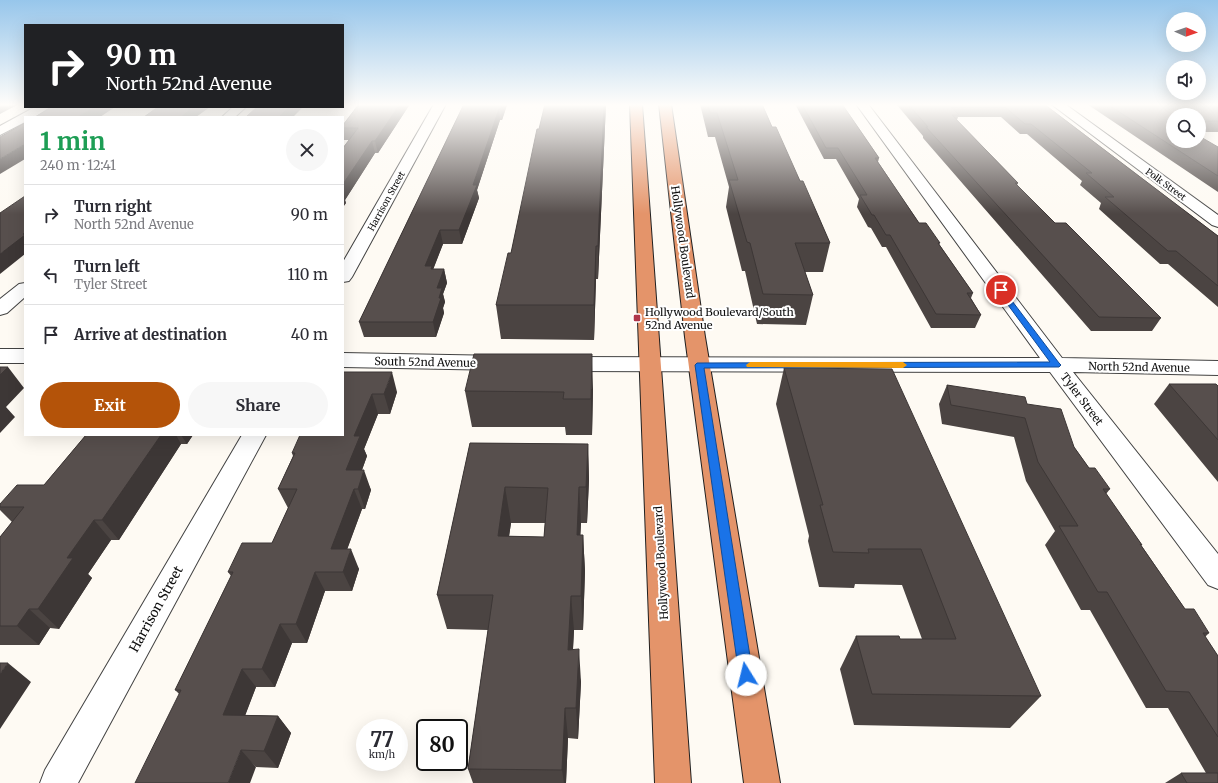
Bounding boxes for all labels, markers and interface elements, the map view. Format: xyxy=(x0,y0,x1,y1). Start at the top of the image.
north arrow xyxy=(1166,12,1206,52)
map controls xyxy=(1166,12,1206,148)
text: 90 m xyxy=(106,37,177,73)
icon: right xyxy=(40,40,92,92)
button: sound xyxy=(1166,60,1206,100)
text: North 52nd Avenue xyxy=(106,72,272,95)
button: search xyxy=(1166,108,1206,148)
text: 1 min xyxy=(40,126,105,157)
button: close xyxy=(286,129,328,171)
text: 240 m · 12:41 xyxy=(40,157,116,174)
street label: Polk Street xyxy=(1144,166,1189,203)
street label: Harrison Street xyxy=(365,169,407,233)
street label: Hollywood Boulevard xyxy=(668,185,698,300)
text: Turn right xyxy=(74,197,152,216)
icon: right xyxy=(40,204,62,226)
text: 90 m xyxy=(291,205,328,224)
text: North 52nd Avenue xyxy=(74,216,194,233)
text: Turn left xyxy=(74,257,140,276)
icon: left xyxy=(40,264,62,286)
text: 110 m xyxy=(287,265,328,284)
pin xyxy=(984,273,1018,307)
text: Tyler Street xyxy=(74,276,147,293)
icon: arrive xyxy=(990,279,1012,301)
place label: Hollywood Boulevard/South 52nd Avenue xyxy=(645,305,795,332)
marker: Hollywood Boulevard/South 52nd Avenue xyxy=(632,313,642,323)
icon: arrive xyxy=(40,324,62,346)
text: Arrive at destination xyxy=(74,325,227,344)
text: 40 m xyxy=(291,325,328,344)
street label: South 52nd Avenue xyxy=(374,354,476,370)
street label: North 52nd Avenue xyxy=(1088,359,1190,375)
street label: Tyler Street xyxy=(1058,370,1107,429)
button: Exit xyxy=(40,382,180,428)
button: Share xyxy=(188,382,328,428)
street label: Hollywood Boulevard xyxy=(651,505,671,620)
street label: Harrison Street xyxy=(125,563,187,655)
position arrow xyxy=(725,654,767,696)
speed limit sign: 80 xyxy=(416,719,468,771)
text: 77 xyxy=(370,727,394,752)
text: km/h xyxy=(369,748,395,761)

